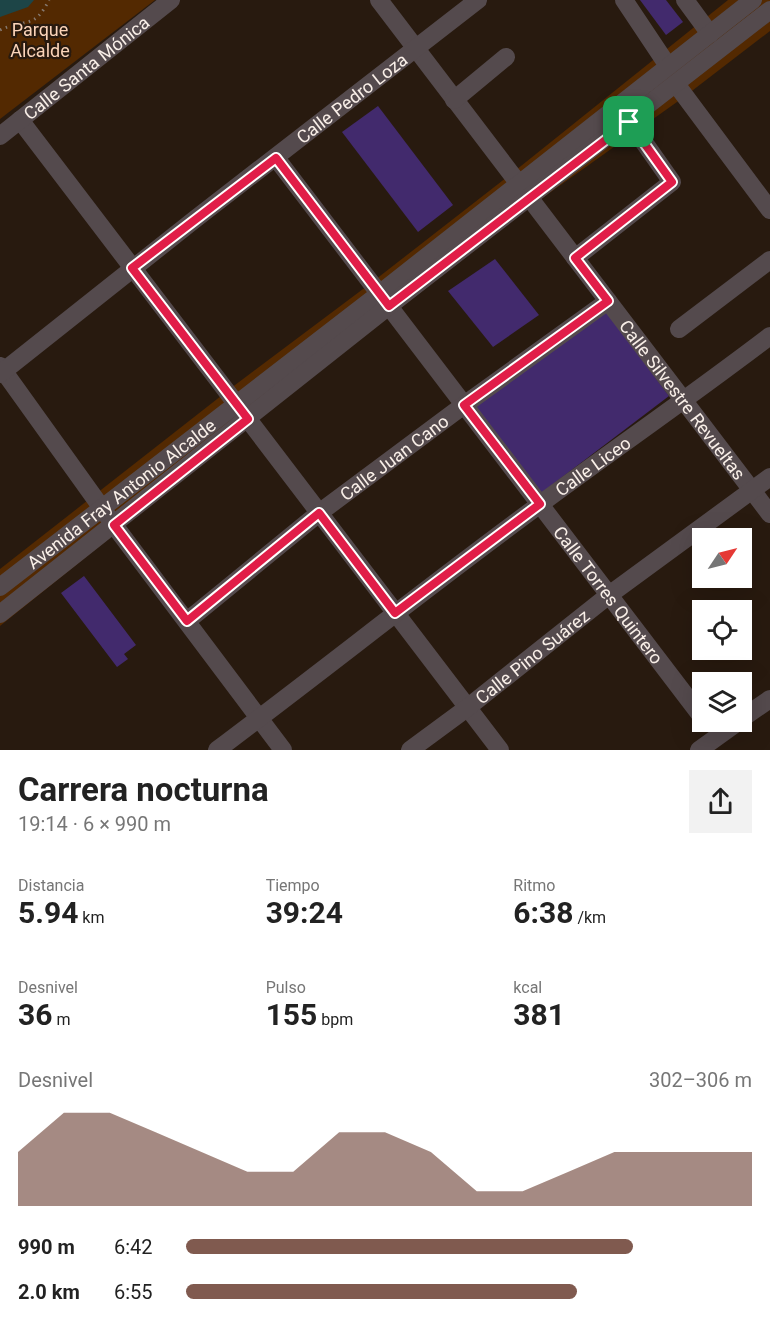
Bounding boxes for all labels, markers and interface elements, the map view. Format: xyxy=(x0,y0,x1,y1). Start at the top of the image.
street label: Calle Santa Mónica xyxy=(19,11,153,124)
park label: Parque Alcalde xyxy=(10,19,70,61)
street label: Calle Pedro Loza xyxy=(292,48,411,147)
pin xyxy=(603,96,654,147)
icon: arrive xyxy=(612,105,645,138)
street label: Calle Silvestre Revueltas xyxy=(615,316,750,484)
street label: Calle Juan Cano xyxy=(335,410,452,504)
street label: Avenida Fray Antonio Alcalde xyxy=(23,414,219,573)
street label: Calle Liceo xyxy=(551,432,634,500)
street label: Calle Torres Quintero xyxy=(550,522,668,668)
north arrow xyxy=(692,528,752,588)
map controls xyxy=(692,528,752,732)
button: locate xyxy=(692,600,752,660)
street label: Calle Pino Suárez xyxy=(471,604,593,708)
button: layers xyxy=(692,672,752,732)
text: Carrera nocturna xyxy=(18,770,269,809)
button: share xyxy=(689,770,752,833)
text: 19:14 · 6 × 990 m xyxy=(18,812,171,836)
text: Distancia xyxy=(18,876,84,895)
text: Tiempo xyxy=(266,876,320,895)
text: Ritmo xyxy=(513,876,555,895)
text: 5.94 xyxy=(18,895,78,930)
text: 39:24 xyxy=(266,895,343,930)
text: 6:38 xyxy=(513,895,573,930)
text: km xyxy=(78,908,104,927)
text: /km xyxy=(573,908,606,927)
text: Desnivel xyxy=(18,978,78,997)
text: Pulso xyxy=(266,978,306,997)
text: kcal xyxy=(513,978,542,997)
text: 36 xyxy=(18,997,52,1032)
text: 155 xyxy=(266,997,317,1032)
text: 381 xyxy=(513,997,565,1032)
text: m xyxy=(52,1010,70,1029)
text: bpm xyxy=(317,1010,353,1029)
text: Desnivel xyxy=(18,1068,93,1092)
text: 302–306 m xyxy=(649,1068,752,1092)
text: 990 m xyxy=(18,1235,75,1259)
text: 6:42 xyxy=(114,1235,153,1259)
text: 2.0 km xyxy=(18,1280,80,1304)
text: 6:55 xyxy=(114,1280,153,1304)

